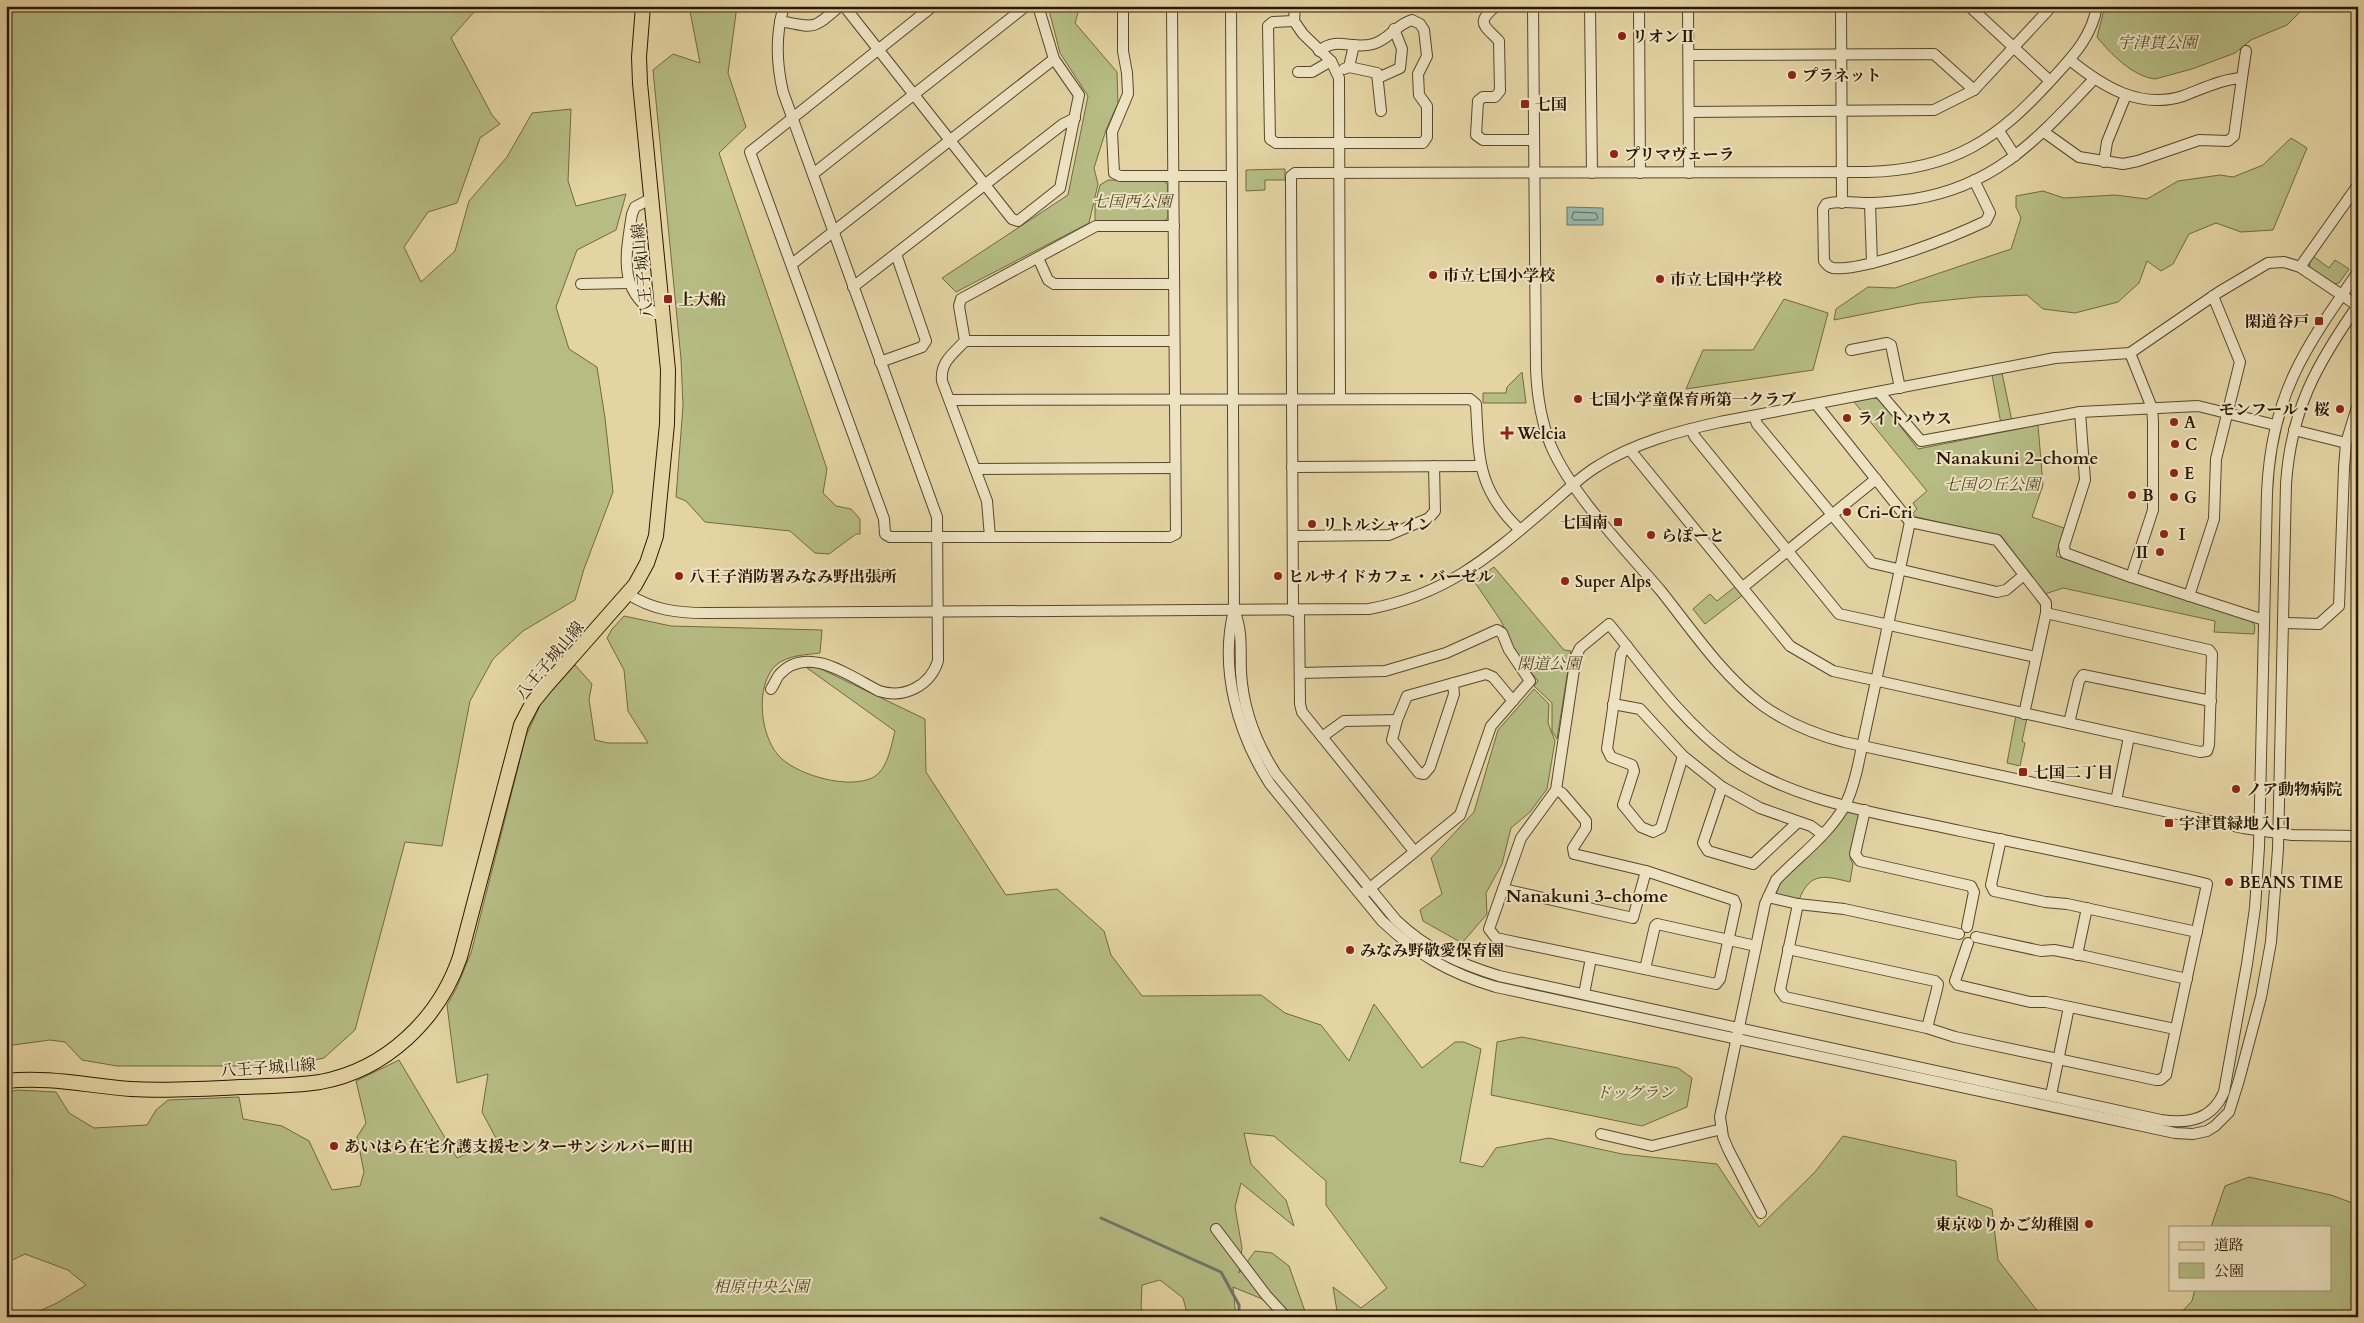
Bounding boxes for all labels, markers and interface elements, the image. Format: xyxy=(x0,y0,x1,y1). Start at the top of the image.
place label: リオンⅡ xyxy=(1632,26,1696,48)
marker: リオンⅡ xyxy=(1616,30,1628,42)
park label: 宇津貫公園 xyxy=(2117,32,2200,54)
place label: プラネット xyxy=(1802,65,1882,87)
marker: プラネット xyxy=(1786,69,1798,81)
place label: 七国 xyxy=(1535,94,1567,116)
marker: 七国 xyxy=(1519,98,1531,110)
place label: プリマヴェーラ xyxy=(1624,144,1734,166)
marker: プリマヴェーラ xyxy=(1608,148,1620,160)
park label: 七国西公園 xyxy=(1092,191,1175,213)
street label: 八王子城山線 xyxy=(627,222,659,320)
place label: 市立七国小学校 xyxy=(1443,265,1556,287)
marker: 市立七国小学校 xyxy=(1427,269,1439,281)
place label: 市立七国中学校 xyxy=(1670,269,1783,291)
marker: 市立七国中学校 xyxy=(1654,273,1666,285)
place label: 上大船 xyxy=(678,289,727,311)
marker: 上大船 xyxy=(662,293,674,305)
place label: 閑道谷戸 xyxy=(2245,311,2309,333)
marker: 閑道谷戸 xyxy=(2313,315,2325,327)
place label: 七国小学童保育所第一クラブ xyxy=(1588,389,1796,411)
marker: 七国小学童保育所第一クラブ xyxy=(1572,393,1584,405)
place label: モンフール・桜 xyxy=(2219,399,2330,421)
marker: モンフール・桜 xyxy=(2334,403,2346,415)
place label: ライトハウス xyxy=(1857,408,1952,430)
marker: ライトハウス xyxy=(1841,412,1853,424)
place label: A xyxy=(2184,412,2196,434)
marker: A xyxy=(2168,416,2180,428)
place label: Welcia xyxy=(1516,423,1567,445)
marker: Welcia xyxy=(1501,427,1513,439)
place label: C xyxy=(2185,434,2197,456)
marker: C xyxy=(2169,438,2181,450)
district label: Nanakuni 2-chome xyxy=(1936,446,2098,471)
place label: E xyxy=(2184,463,2194,485)
marker: E xyxy=(2168,467,2180,479)
park label: 七国の丘公園 xyxy=(1944,474,2043,496)
place label: B xyxy=(2142,485,2154,507)
place label: G xyxy=(2184,487,2197,509)
marker: B xyxy=(2126,489,2138,501)
marker: G xyxy=(2168,491,2180,503)
place label: Cri-Cri xyxy=(1857,502,1912,524)
marker: Cri-Cri xyxy=(1841,506,1853,518)
place label: 七国南 xyxy=(1560,512,1608,534)
place label: リトルシャイン xyxy=(1322,514,1433,536)
marker: 七国南 xyxy=(1612,516,1624,528)
marker: リトルシャイン xyxy=(1306,518,1318,530)
place label: Ⅰ xyxy=(2174,524,2190,546)
place label: らぽーと xyxy=(1661,525,1725,547)
marker: Ⅰ xyxy=(2158,528,2170,540)
marker: らぽーと xyxy=(1645,529,1657,541)
place label: Ⅱ xyxy=(2134,542,2150,564)
marker: Ⅱ xyxy=(2154,546,2166,558)
place label: 八王子消防署みなみ野出張所 xyxy=(689,566,897,588)
place label: ヒルサイドカフェ・バーゼル xyxy=(1288,566,1493,588)
marker: 八王子消防署みなみ野出張所 xyxy=(673,570,685,582)
marker: ヒルサイドカフェ・バーゼル xyxy=(1272,570,1284,582)
place label: Super Alps xyxy=(1575,571,1651,593)
marker: Super Alps xyxy=(1559,575,1571,587)
street label: 八王子城山線 xyxy=(510,617,589,704)
park label: 閑道公園 xyxy=(1517,653,1584,675)
place label: 七国二丁目 xyxy=(2033,762,2113,784)
marker: 七国二丁目 xyxy=(2017,766,2029,778)
place label: ノア動物病院 xyxy=(2246,779,2342,801)
marker: ノア動物病院 xyxy=(2230,783,2242,795)
place label: 宇津貫緑地入口 xyxy=(2179,813,2291,835)
marker: 宇津貫緑地入口 xyxy=(2163,817,2175,829)
place label: BEANS TIME xyxy=(2239,872,2343,894)
marker: BEANS TIME xyxy=(2223,876,2235,888)
district label: Nanakuni 3-chome xyxy=(1506,884,1668,909)
place label: みなみ野敬愛保育園 xyxy=(1360,940,1504,962)
marker: みなみ野敬愛保育園 xyxy=(1344,944,1356,956)
street label: 八王子城山線 xyxy=(219,1054,317,1082)
park label: ドッグラン xyxy=(1595,1082,1676,1104)
place label: あいはら在宅介護支援センターサンシルバー町田 xyxy=(344,1136,693,1158)
marker: あいはら在宅介護支援センターサンシルバー町田 xyxy=(328,1140,340,1152)
place label: 東京ゆりかご幼稚園 xyxy=(1935,1214,2079,1236)
marker: 東京ゆりかご幼稚園 xyxy=(2083,1218,2095,1230)
legend xyxy=(2169,1226,2332,1290)
text: 道路 xyxy=(2214,1235,2244,1255)
text: 公園 xyxy=(2214,1261,2244,1281)
park label: 相原中央公園 xyxy=(713,1276,812,1298)

